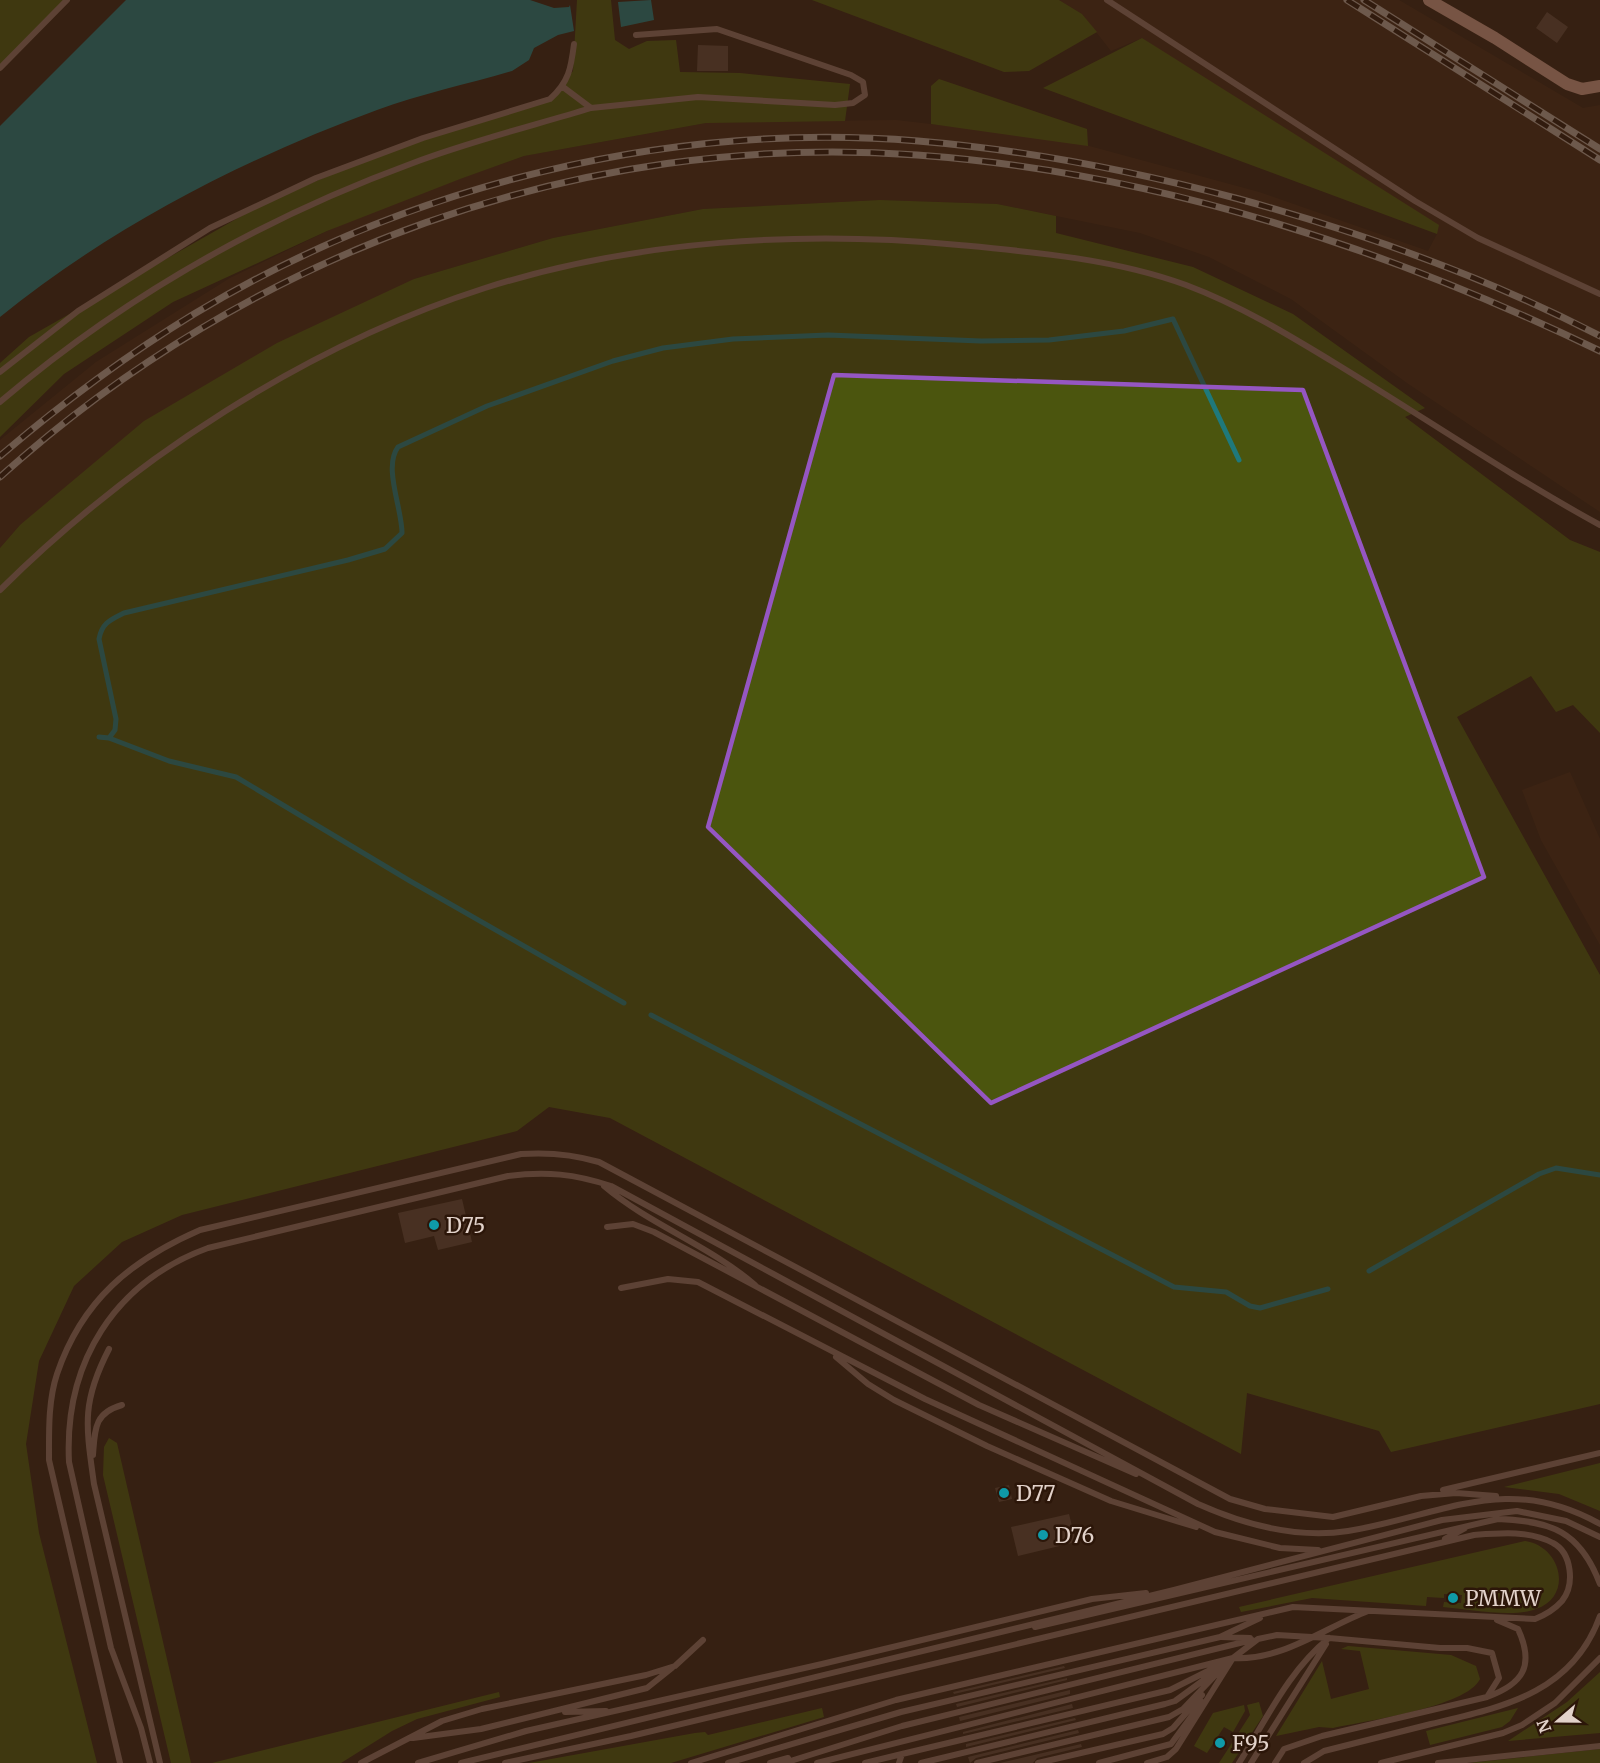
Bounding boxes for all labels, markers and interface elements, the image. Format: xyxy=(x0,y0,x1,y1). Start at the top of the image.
place label: D75 xyxy=(446,1212,485,1239)
marker: D75 xyxy=(427,1218,441,1232)
place label: D77 xyxy=(1016,1480,1056,1507)
marker: D77 xyxy=(997,1486,1011,1500)
place label: D76 xyxy=(1055,1522,1094,1549)
marker: D76 xyxy=(1036,1528,1050,1542)
place label: PMMW xyxy=(1465,1585,1542,1612)
marker: PMMW xyxy=(1446,1591,1460,1605)
north arrow xyxy=(1528,1691,1588,1751)
text: N xyxy=(1532,1716,1555,1735)
place label: F95 xyxy=(1232,1730,1269,1757)
marker: F95 xyxy=(1213,1736,1227,1750)

